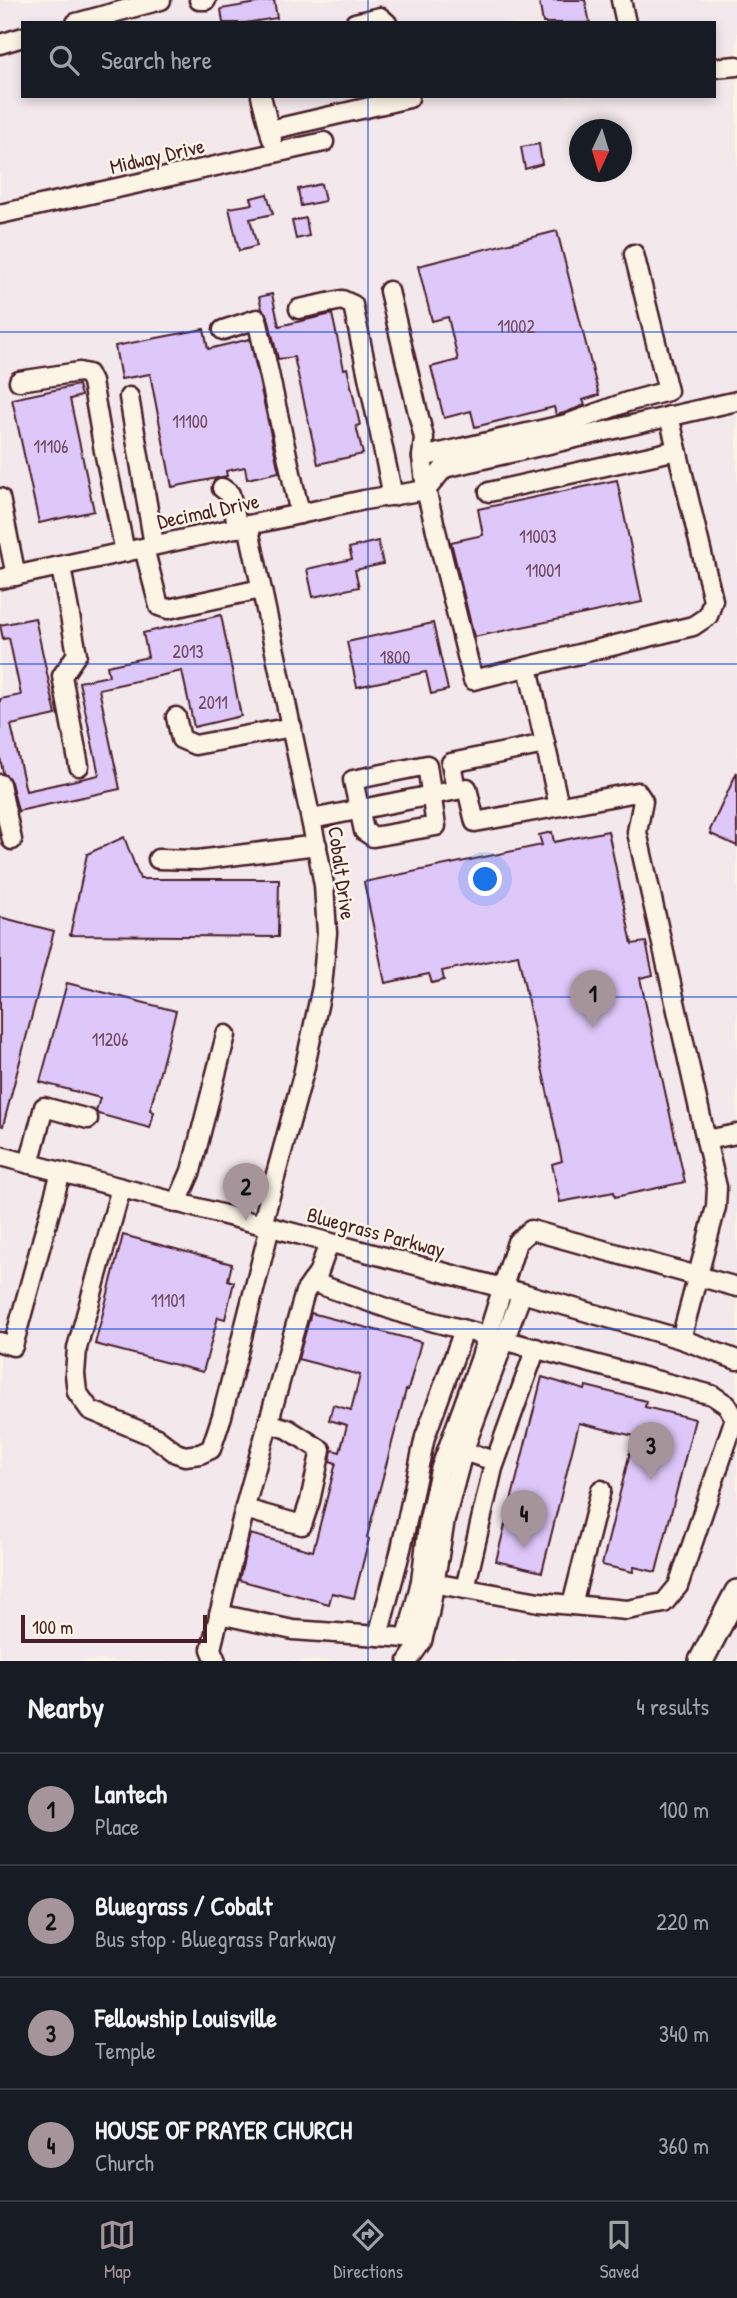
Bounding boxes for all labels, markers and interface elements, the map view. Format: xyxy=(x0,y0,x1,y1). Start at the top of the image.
search box xyxy=(21,21,716,98)
icon: search xyxy=(45,41,83,79)
text: Search here xyxy=(101,42,212,77)
north arrow xyxy=(569,119,632,182)
street label: Midway Drive xyxy=(107,131,207,181)
house number: 11002 xyxy=(497,314,535,339)
house number: 11100 xyxy=(172,409,208,434)
house number: 11106 xyxy=(34,434,68,459)
street label: Decimal Drive xyxy=(154,486,262,536)
house number: 11003 xyxy=(519,524,557,549)
house number: 11001 xyxy=(525,558,561,583)
house number: 2013 xyxy=(172,639,204,664)
house number: 1800 xyxy=(380,645,410,670)
house number: 2011 xyxy=(198,690,228,715)
street label: Cobalt Drive xyxy=(321,824,363,922)
your location xyxy=(468,862,502,896)
pin: 1 xyxy=(570,970,616,1028)
house number: 11206 xyxy=(92,1027,128,1052)
pin: 2 xyxy=(223,1163,269,1221)
street label: Bluegrass Parkway xyxy=(304,1200,448,1264)
house number: 11101 xyxy=(151,1288,185,1313)
pin: 3 xyxy=(628,1422,674,1480)
pin: 4 xyxy=(501,1490,547,1548)
scale bar xyxy=(21,1612,206,1644)
text: 100 m xyxy=(32,1614,73,1640)
text: Nearby xyxy=(28,1687,104,1727)
text: 4 results xyxy=(636,1691,709,1722)
text: Lantech xyxy=(95,1776,167,1811)
text: 1 xyxy=(47,1794,55,1825)
text: 100 m xyxy=(659,1794,709,1825)
text: Place xyxy=(95,1811,139,1842)
text: Bluegrass / Cobalt xyxy=(95,1888,272,1923)
text: 2 xyxy=(46,1906,56,1937)
text: 220 m xyxy=(656,1906,709,1937)
text: Bus stop · Bluegrass Parkway xyxy=(95,1923,336,1954)
text: Fellowship Louisville xyxy=(95,2000,277,2035)
text: 3 xyxy=(46,2018,56,2049)
text: 340 m xyxy=(659,2018,709,2049)
text: Temple xyxy=(95,2035,156,2066)
text: HOUSE OF PRAYER CHURCH xyxy=(95,2112,352,2147)
text: 4 xyxy=(47,2130,55,2161)
text: 360 m xyxy=(658,2130,709,2161)
text: Church xyxy=(95,2147,154,2178)
tab: Map xyxy=(98,2216,136,2284)
tab: Directions xyxy=(333,2216,403,2284)
tab: Saved xyxy=(600,2216,639,2284)

